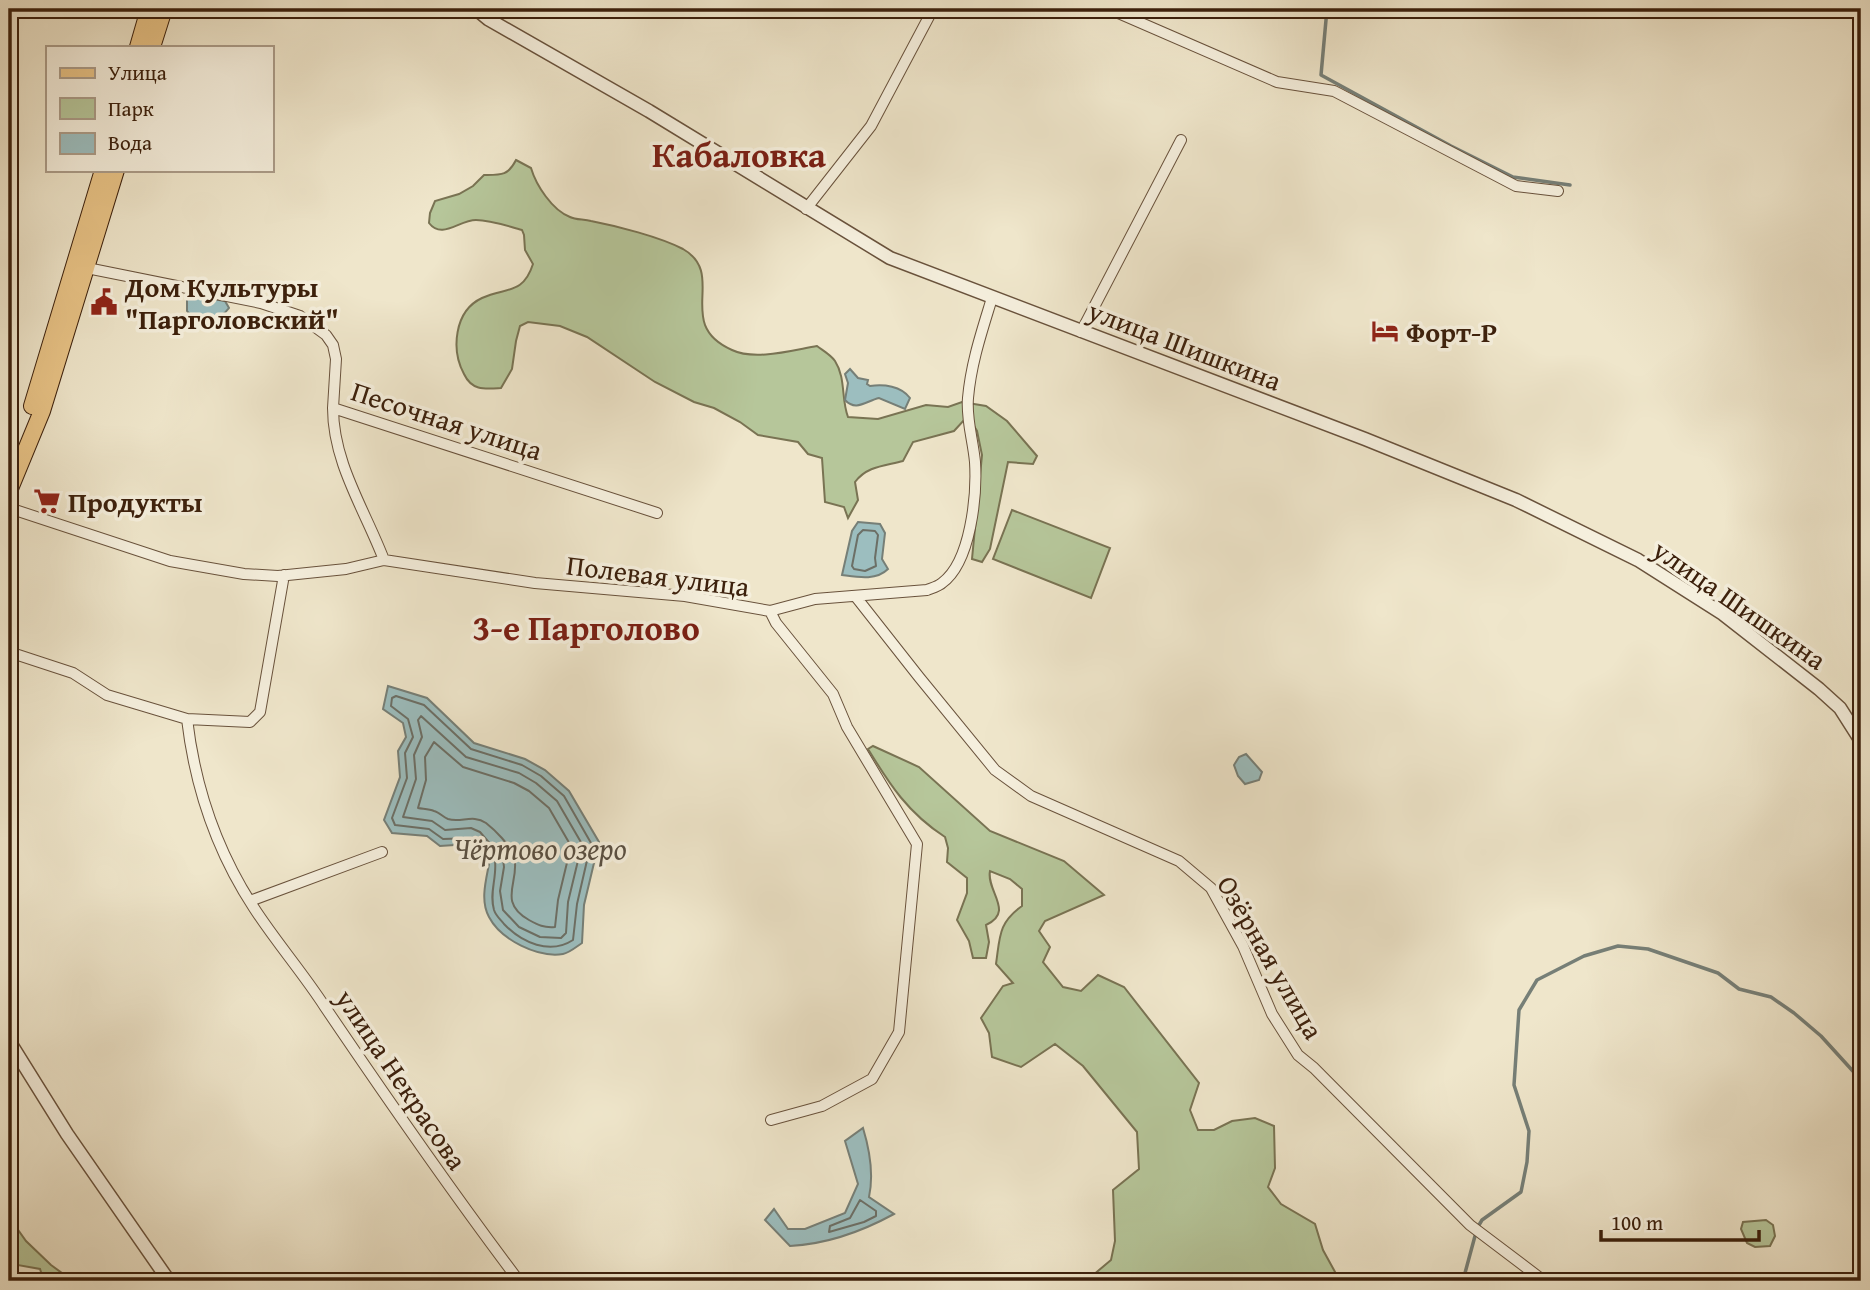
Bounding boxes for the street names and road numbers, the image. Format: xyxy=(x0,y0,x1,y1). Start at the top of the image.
street label: улица Шишкина xyxy=(1082,289,1288,401)
street label: Песочная улица xyxy=(346,370,548,470)
street label: улица Шишкина xyxy=(1644,528,1836,680)
street label: Полевая улица xyxy=(564,543,752,607)
street label: Озёрная улица xyxy=(1208,868,1335,1047)
street label: улица Некрасова xyxy=(326,980,478,1178)

